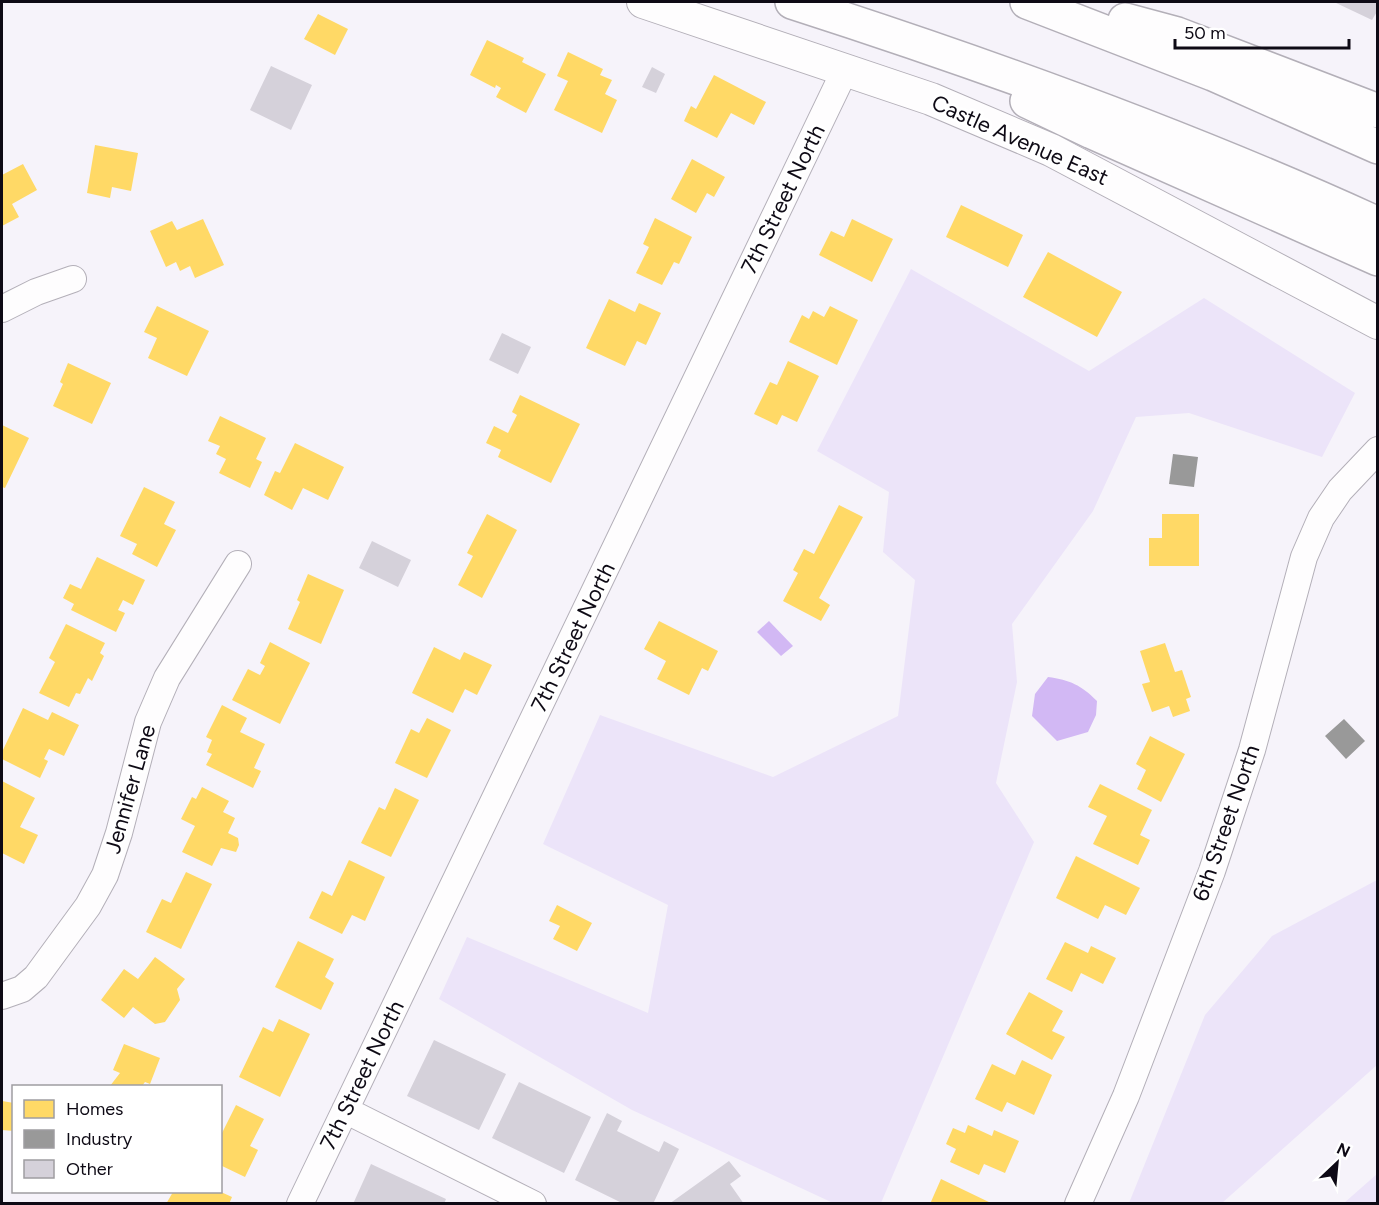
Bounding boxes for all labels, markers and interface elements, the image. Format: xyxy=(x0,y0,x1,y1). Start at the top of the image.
scale bar xyxy=(1175,12,1349,50)
text: 50 m xyxy=(1184,22,1226,44)
street label: Castle Avenue East xyxy=(927,89,1113,191)
street label: 7th Street North xyxy=(735,120,831,278)
street label: 7th Street North xyxy=(525,558,621,716)
street label: Jennifer Lane xyxy=(99,721,161,857)
street label: 6th Street North xyxy=(1187,741,1265,905)
street label: 7th Street North xyxy=(314,996,410,1154)
legend xyxy=(12,1085,222,1193)
text: Homes xyxy=(66,1098,124,1120)
text: Industry xyxy=(66,1128,133,1150)
north arrow xyxy=(1307,1133,1367,1193)
text: N xyxy=(1334,1139,1353,1161)
text: Other xyxy=(66,1158,113,1180)

